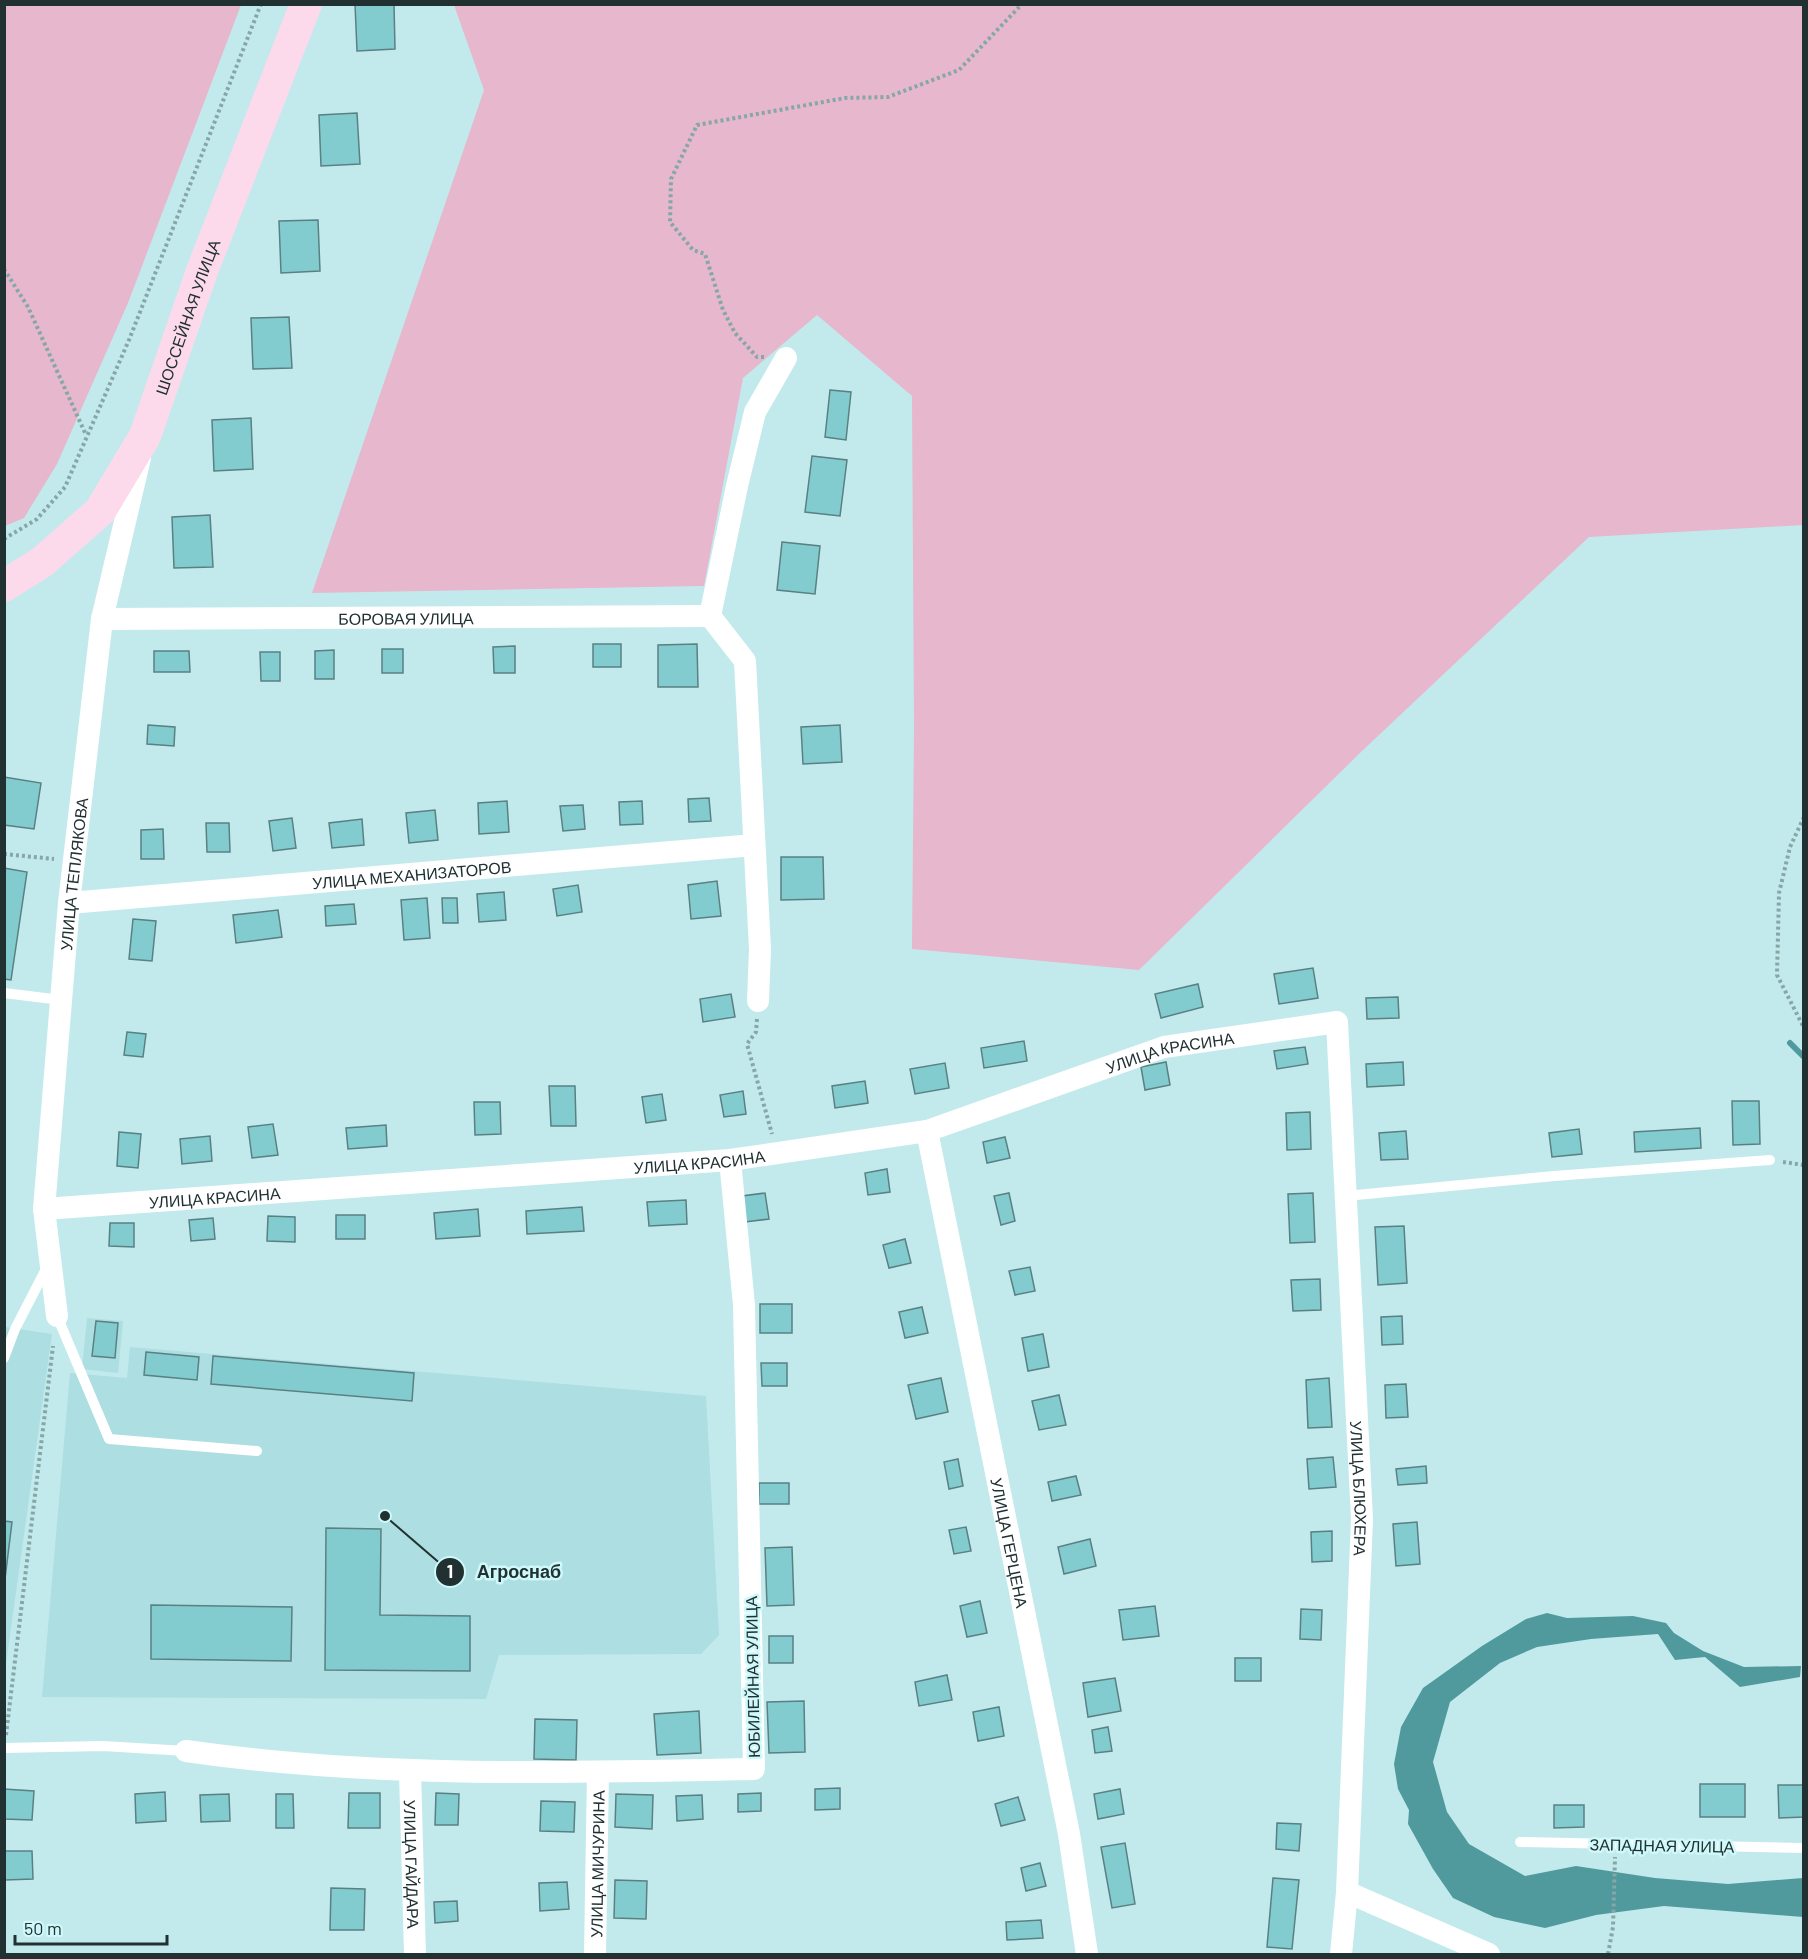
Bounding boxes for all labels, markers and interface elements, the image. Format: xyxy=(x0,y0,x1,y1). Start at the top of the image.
street label: ШОССЕЙНАЯ УЛИЦА xyxy=(151,236,223,397)
street label: БОРОВАЯ УЛИЦА xyxy=(338,608,474,627)
street label: УЛИЦА ТЕПЛЯКОВА xyxy=(56,796,91,951)
street label: УЛИЦА МЕХАНИЗАТОРОВ xyxy=(311,856,512,892)
street label: УЛИЦА КРАСИНА xyxy=(1103,1027,1236,1076)
street label: УЛИЦА КРАСИНА xyxy=(633,1145,767,1176)
street label: УЛИЦА КРАСИНА xyxy=(148,1183,281,1211)
street label: УЛИЦА БЛЮХЕРА xyxy=(1348,1420,1372,1557)
street label: УЛИЦА ГЕРЦЕНА xyxy=(988,1476,1033,1610)
callout: Агроснаб xyxy=(435,1554,573,1590)
text: 1 xyxy=(447,1560,453,1582)
text: Агроснаб xyxy=(477,1560,561,1582)
street label: ЮБИЛЕЙНАЯ УЛИЦА xyxy=(741,1596,763,1758)
street label: УЛИЦА МИЧУРИНА xyxy=(586,1790,607,1938)
street label: УЛИЦА ГАЙДАРА xyxy=(401,1799,424,1929)
street label: ЗАПАДНАЯ УЛИЦА xyxy=(1589,1834,1735,1856)
scale bar xyxy=(15,1908,166,1946)
text: 50 m xyxy=(24,1917,62,1939)

